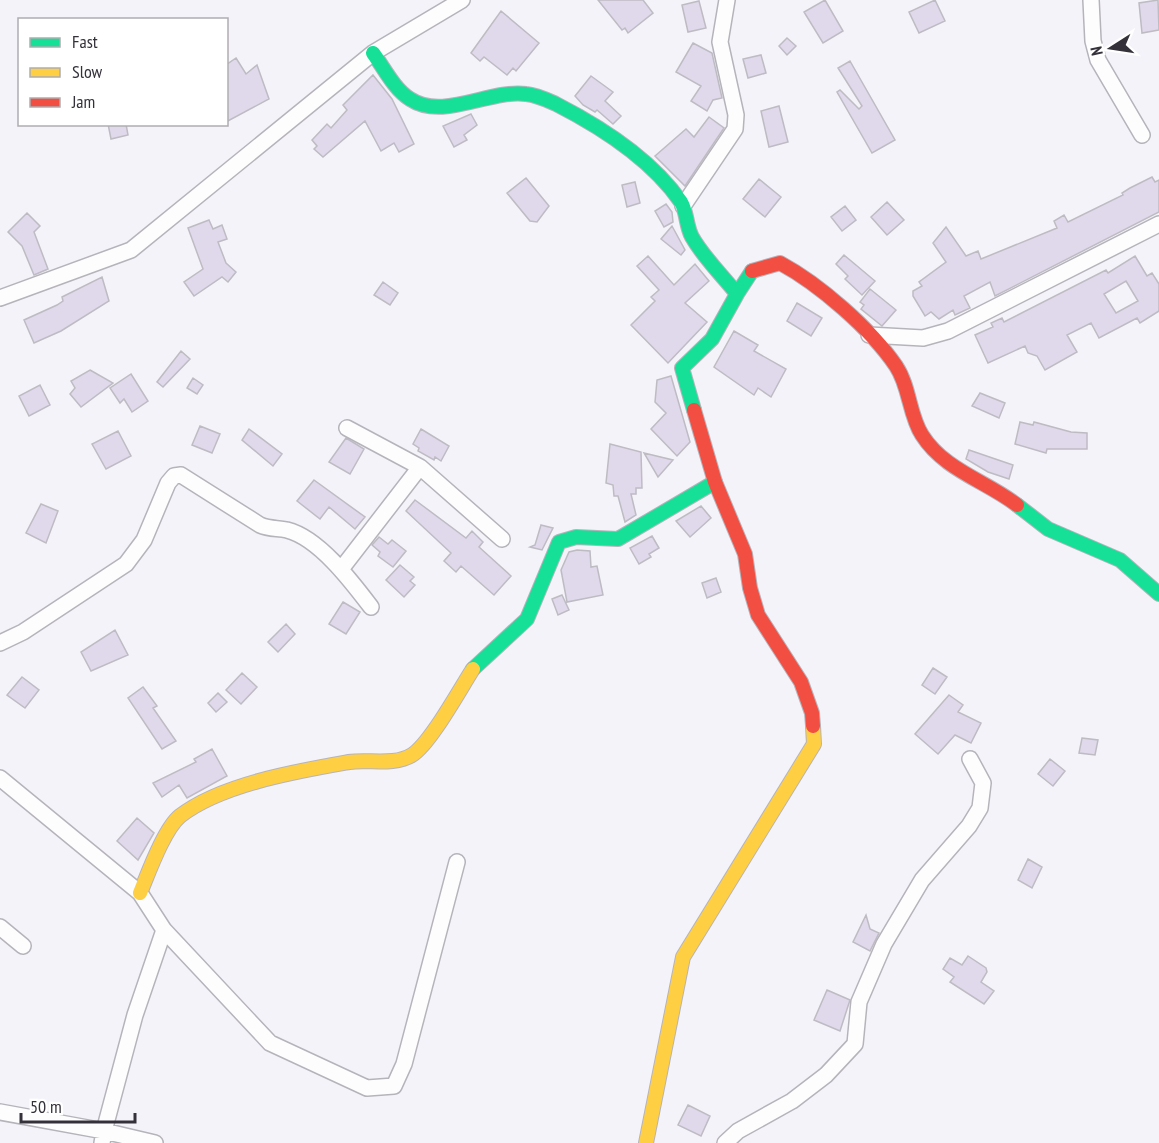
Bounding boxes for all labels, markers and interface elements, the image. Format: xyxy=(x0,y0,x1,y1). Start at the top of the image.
legend xyxy=(18,18,228,126)
north arrow xyxy=(1081,18,1141,78)
text: Fast xyxy=(72,30,98,53)
text: N xyxy=(1086,45,1107,57)
text: Slow xyxy=(72,60,103,83)
text: Jam xyxy=(71,90,95,113)
scale bar xyxy=(21,1086,135,1124)
text: 50 m xyxy=(30,1095,62,1118)

